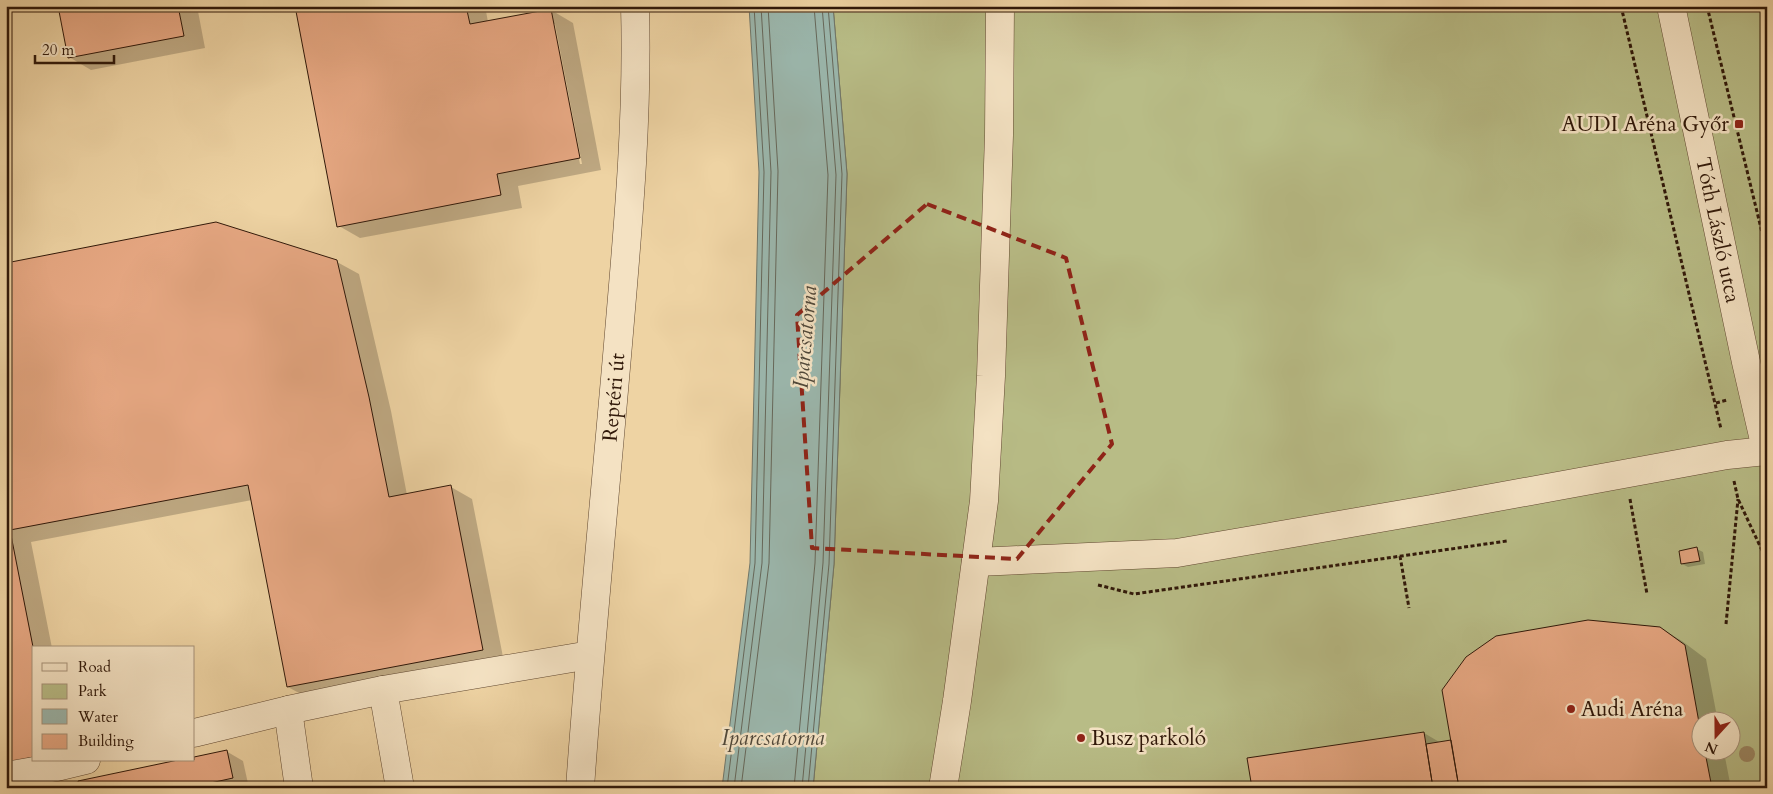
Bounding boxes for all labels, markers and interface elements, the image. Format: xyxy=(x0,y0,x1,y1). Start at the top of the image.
scale bar xyxy=(35,32,114,64)
text: 20 m xyxy=(42,40,74,60)
place label: AUDI Aréna Győr xyxy=(1562,110,1729,139)
marker: AUDI Aréna Győr xyxy=(1733,118,1745,130)
street label: Tóth László utca xyxy=(1688,155,1747,306)
water label: Iparcsatorna xyxy=(786,284,824,390)
street label: Reptéri út xyxy=(595,352,632,443)
legend xyxy=(32,646,195,762)
text: Road xyxy=(78,657,111,677)
text: Park xyxy=(78,681,107,701)
place label: Audi Aréna xyxy=(1581,695,1683,724)
marker: Audi Aréna xyxy=(1565,703,1577,715)
text: Water xyxy=(77,707,119,727)
north arrow xyxy=(1690,712,1740,762)
water label: Iparcsatorna xyxy=(721,723,825,753)
place label: Busz parkoló xyxy=(1091,724,1206,753)
text: Building xyxy=(78,731,134,751)
marker: Busz parkoló xyxy=(1075,732,1087,744)
text: N xyxy=(1702,737,1721,759)

